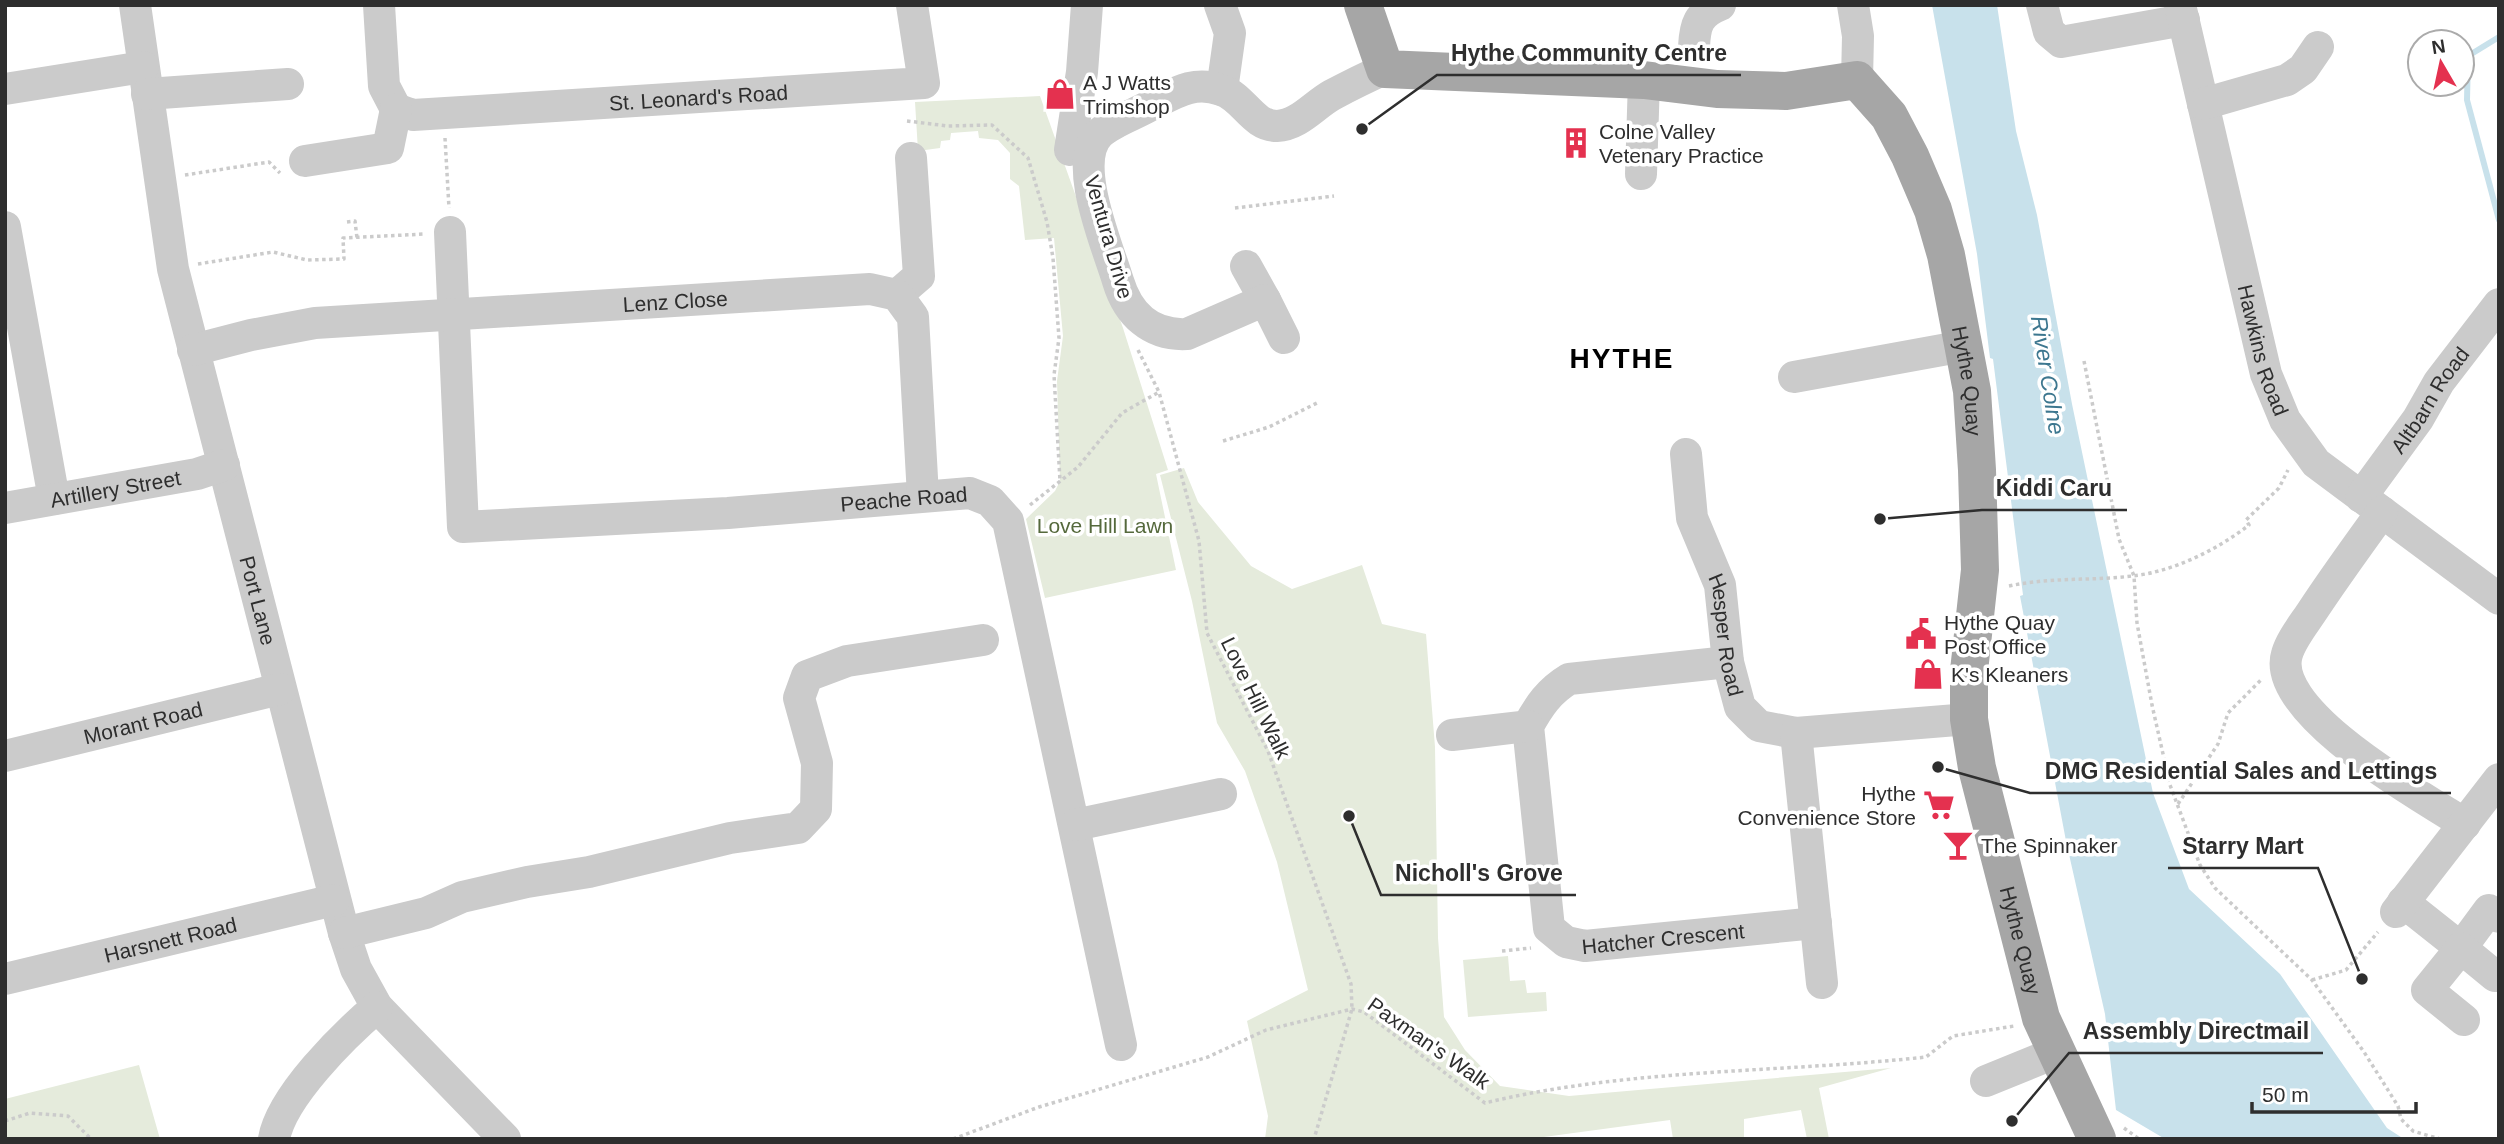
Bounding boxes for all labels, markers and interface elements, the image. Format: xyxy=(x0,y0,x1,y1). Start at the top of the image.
north arrow xyxy=(2406,28,2476,98)
callout: Hythe Community Centre xyxy=(1437,31,1741,75)
text: N xyxy=(2430,35,2447,58)
text: Hythe Community Centre xyxy=(1451,40,1727,66)
place label: A J Watts Trimshop xyxy=(1083,71,1171,118)
shop icon: A J Watts Trimshop xyxy=(1043,77,1077,111)
street label: St. Leonard's Road xyxy=(608,80,789,114)
place label: Colne Valley Vetenary Practice xyxy=(1599,120,1764,167)
building icon: Colne Valley Vetenary Practice xyxy=(1559,126,1593,160)
street label: Ventura Drive xyxy=(1080,173,1138,301)
street label: Hawkins Road xyxy=(2234,282,2293,419)
street label: Lenz Close xyxy=(622,286,728,316)
water label: River Colne xyxy=(2026,314,2070,436)
street label: Hythe Quay xyxy=(1948,324,1986,437)
street label: Altbarn Road xyxy=(2386,342,2473,457)
district label: HYTHE xyxy=(1570,343,1674,374)
street label: Artillery Street xyxy=(48,466,182,511)
callout: Kiddi Caru xyxy=(1982,466,2127,510)
text: Kiddi Caru xyxy=(1996,475,2112,501)
street label: Peache Road xyxy=(839,482,968,515)
park label: Love Hill Lawn xyxy=(1037,514,1173,537)
street label: Port Lane xyxy=(236,553,281,647)
street label: Hesper Road xyxy=(1705,570,1748,698)
place label: Hythe Quay Post Office xyxy=(1944,611,2055,658)
public building icon: Hythe Quay Post Office xyxy=(1904,617,1938,651)
street label: Love Hill Walk xyxy=(1217,634,1296,763)
shop icon: K's Kleaners xyxy=(1911,657,1945,691)
place label: K's Kleaners xyxy=(1951,663,2068,686)
street label: Morant Road xyxy=(81,697,205,748)
callout: DMG Residential Sales and Lettings xyxy=(2030,749,2451,793)
text: DMG Residential Sales and Lettings xyxy=(2045,758,2437,784)
place label: Hythe Convenience Store xyxy=(1737,782,1916,829)
supermarket icon: Hythe Convenience Store xyxy=(1922,788,1956,822)
callout: Starry Mart xyxy=(2168,824,2318,868)
bar icon: The Spinnaker xyxy=(1941,828,1975,862)
text: Starry Mart xyxy=(2182,833,2304,859)
place label: The Spinnaker xyxy=(1981,834,2118,857)
callout: Nicholl's Grove xyxy=(1381,851,1576,895)
text: Nicholl's Grove xyxy=(1395,860,1563,886)
street label: Hythe Quay xyxy=(1996,884,2046,997)
street label: Harsnett Road xyxy=(102,912,239,966)
street label: Hatcher Crescent xyxy=(1581,919,1746,958)
street label: Paxman's Walk xyxy=(1364,992,1495,1094)
callout: Assembly Directmail xyxy=(2069,1009,2323,1053)
text: Assembly Directmail xyxy=(2083,1018,2309,1044)
scale bar xyxy=(2252,1070,2416,1114)
text: 50 m xyxy=(2262,1083,2309,1106)

